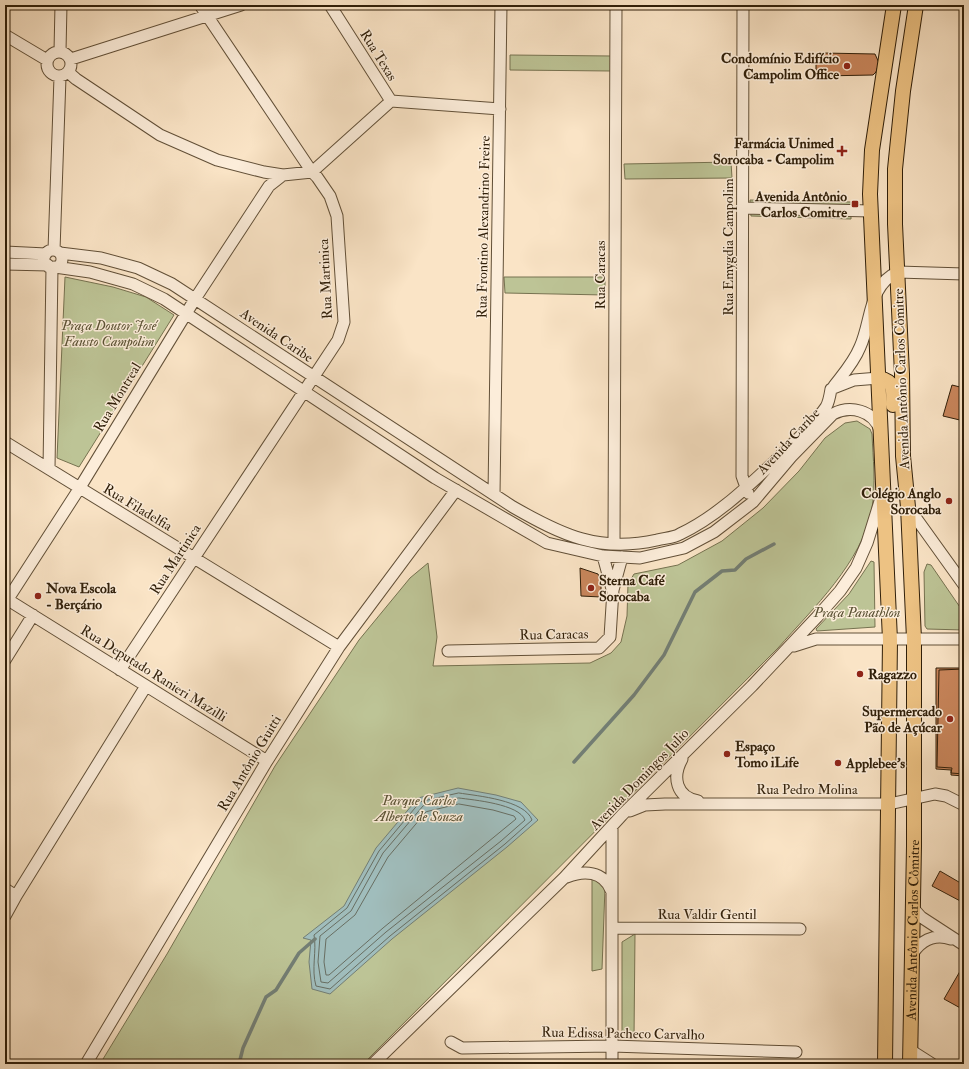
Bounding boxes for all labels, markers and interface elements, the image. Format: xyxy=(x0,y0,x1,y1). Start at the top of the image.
street label: Rua Texas xyxy=(356,27,401,84)
place label: Condomínio Edifício Campolim Office xyxy=(721,50,839,84)
marker: Condomínio Edifício Campolim Office xyxy=(842,61,852,71)
street label: Rua Frontino Alexandrino Freire xyxy=(473,135,494,319)
place label: Farmácia Unimed Sorocaba - Campolim xyxy=(713,135,834,169)
marker: Farmácia Unimed Sorocaba - Campolim xyxy=(837,146,847,156)
street label: Rua Emygdia Campolim xyxy=(720,178,738,316)
place label: Avenida Antônio Carlos Comitre xyxy=(754,188,847,221)
marker: Avenida Antônio Carlos Comitre xyxy=(850,199,860,209)
street label: Rua Martinica xyxy=(315,238,336,320)
street label: Rua Caracas xyxy=(592,240,609,309)
street label: Avenida Antônio Carlos Cômitre xyxy=(890,288,913,471)
street label: Avenida Caribe xyxy=(236,304,317,366)
park label: Praça Doutor José Fausto Campolim xyxy=(61,317,159,350)
street label: Rua Montreal xyxy=(90,359,145,435)
street label: Avenida Caribe xyxy=(753,405,823,479)
street label: Rua Filadelfia xyxy=(100,480,175,535)
place label: Colégio Anglo Sorocaba xyxy=(861,485,942,518)
marker: Colégio Anglo Sorocaba xyxy=(944,496,954,506)
street label: Rua Martinica xyxy=(146,521,205,598)
place label: Sterna Café Sorocaba xyxy=(599,572,666,605)
place label: Nova Escola - Berçário xyxy=(45,580,117,613)
marker: Sterna Café Sorocaba xyxy=(586,583,596,593)
marker: Nova Escola - Berçário xyxy=(33,591,43,601)
park label: Praça Panathlon xyxy=(813,604,901,621)
street label: Rua Deputado Ranieri Mazilli xyxy=(77,621,230,726)
street label: Rua Caracas xyxy=(519,625,589,644)
place label: Ragazzo xyxy=(868,666,917,684)
marker: Ragazzo xyxy=(855,669,865,679)
place label: Supermercado Pão de Açúcar xyxy=(862,703,943,736)
street label: Rua Antônio Guitti xyxy=(214,712,285,814)
marker: Supermercado Pão de Açúcar xyxy=(945,714,955,724)
street label: Avenida Domingos Julio xyxy=(586,725,692,834)
place label: Espaço Tomo iLife xyxy=(734,738,799,771)
marker: Espaço Tomo iLife xyxy=(722,749,732,759)
place label: Applebee's xyxy=(845,755,905,773)
marker: Applebee's xyxy=(833,758,843,768)
street label: Rua Pedro Molina xyxy=(756,781,858,798)
park label: Parque Carlos Alberto de Souza xyxy=(373,792,464,825)
street label: Avenida Antônio Carlos Cômitre xyxy=(903,839,923,1022)
street label: Rua Valdir Gentil xyxy=(657,906,757,923)
street label: Rua Edissa Pacheco Carvalho xyxy=(541,1024,705,1043)

